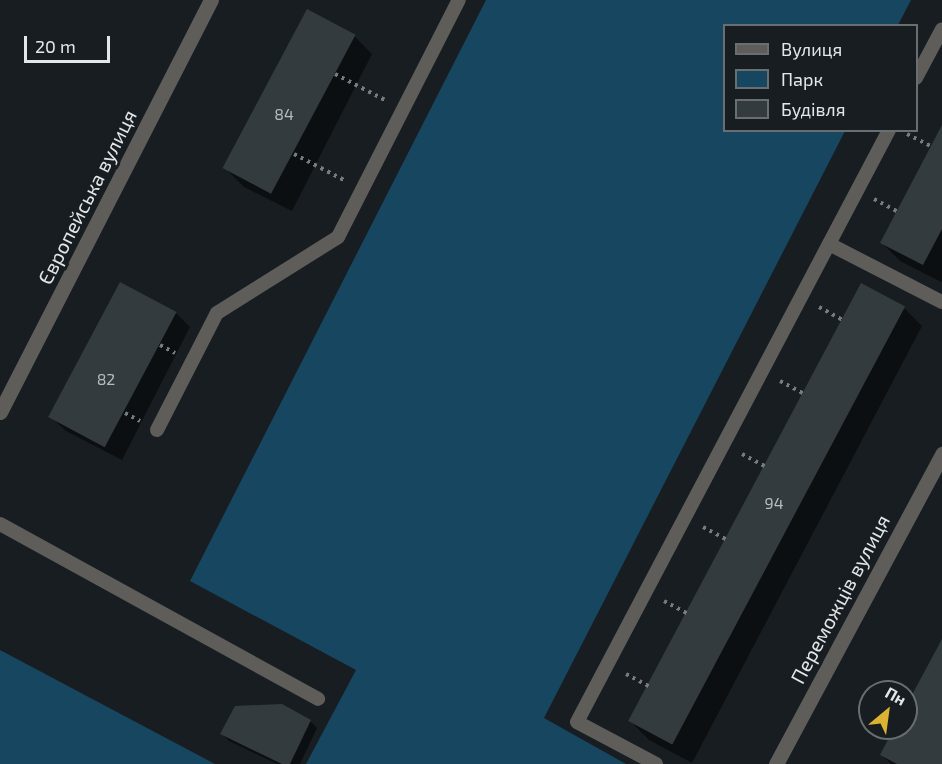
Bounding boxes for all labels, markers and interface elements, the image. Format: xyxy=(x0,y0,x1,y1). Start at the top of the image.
scale bar xyxy=(27,24,112,62)
legend xyxy=(723,24,918,132)
text: 20 m xyxy=(35,35,76,57)
text: Вулиця xyxy=(781,38,842,60)
text: Парк xyxy=(781,68,823,90)
text: Будівля xyxy=(781,98,845,120)
house number: 84 xyxy=(274,104,294,124)
street label: Європейська вулиця xyxy=(33,106,141,288)
house number: 82 xyxy=(97,369,115,389)
house number: 94 xyxy=(765,493,783,513)
street label: Переможців вулиця xyxy=(785,510,895,688)
north arrow xyxy=(858,680,918,740)
text: Пн xyxy=(882,682,910,709)

